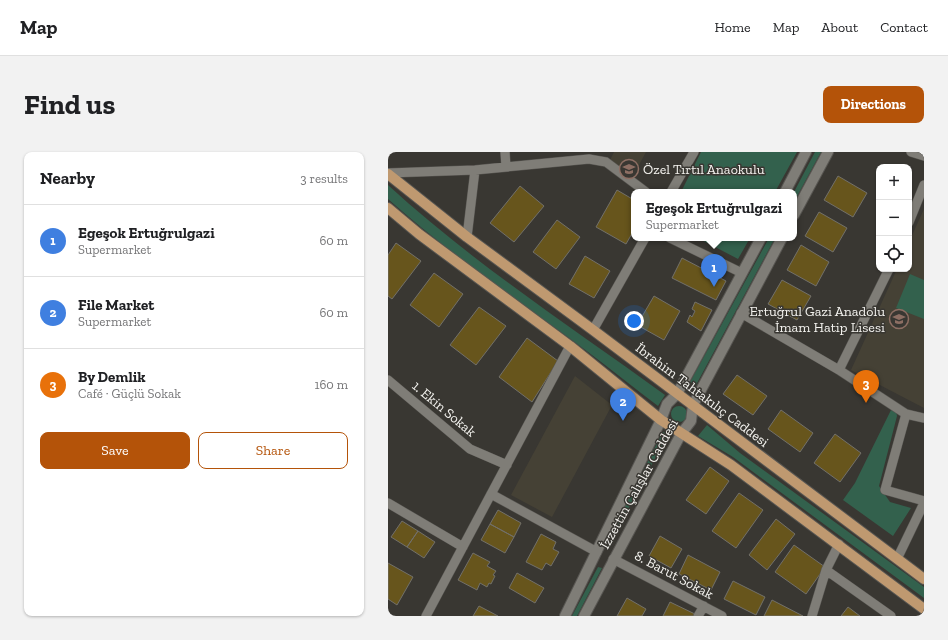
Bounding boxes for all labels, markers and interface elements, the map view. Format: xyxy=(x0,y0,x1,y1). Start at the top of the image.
text: Map xyxy=(20,16,57,39)
text: Home xyxy=(715,19,751,36)
text: Map xyxy=(773,19,799,36)
text: About xyxy=(821,19,858,36)
text: Contact xyxy=(880,19,928,36)
button: Directions xyxy=(823,86,924,123)
text: Find us xyxy=(24,88,115,121)
school or university icon: Özel Tırtıl Anaokulu xyxy=(618,158,640,180)
place label: Özel Tırtıl Anaokulu xyxy=(643,161,765,178)
map controls xyxy=(876,164,912,272)
button: + xyxy=(876,164,912,200)
text: Nearby xyxy=(40,168,95,188)
text: 3 results xyxy=(300,171,348,186)
popup xyxy=(631,189,797,241)
text: Egeşok Ertuğrulgazi xyxy=(646,199,782,217)
button: − xyxy=(876,200,912,236)
text: Supermarket xyxy=(646,217,719,232)
text: Egeşok Ertuğrulgazi xyxy=(78,224,215,242)
text: 1 xyxy=(50,233,56,248)
text: 60 m xyxy=(319,233,348,248)
button: locate xyxy=(876,236,912,272)
text: Supermarket xyxy=(78,242,151,257)
pin: 1 xyxy=(701,254,727,287)
text: File Market xyxy=(78,296,154,314)
place label: Ertuğrul Gazi Anadolu İmam Hatip Lisesi xyxy=(750,303,885,336)
text: 2 xyxy=(50,305,56,320)
text: 60 m xyxy=(319,305,348,320)
school or university icon: Ertuğrul Gazi Anadolu İmam Hatip Lisesi xyxy=(888,308,910,330)
your location xyxy=(624,311,644,331)
text: Supermarket xyxy=(78,314,151,329)
street label: İbrahim Tahtakılıç Caddesi xyxy=(632,339,772,451)
text: By Demlik xyxy=(78,368,146,386)
pin: 3 xyxy=(853,370,879,403)
text: 3 xyxy=(50,377,56,392)
text: 160 m xyxy=(314,377,348,392)
street label: 1. Ekin Sokak xyxy=(409,377,480,441)
text: Café · Güçlü Sokak xyxy=(78,386,181,401)
pin: 2 xyxy=(610,388,636,421)
street label: İzzettin Çalışlar Caddesi xyxy=(596,416,682,552)
button: Save xyxy=(40,432,190,469)
button: Share xyxy=(198,432,348,469)
street label: 8. Barut Sokak xyxy=(632,547,717,603)

